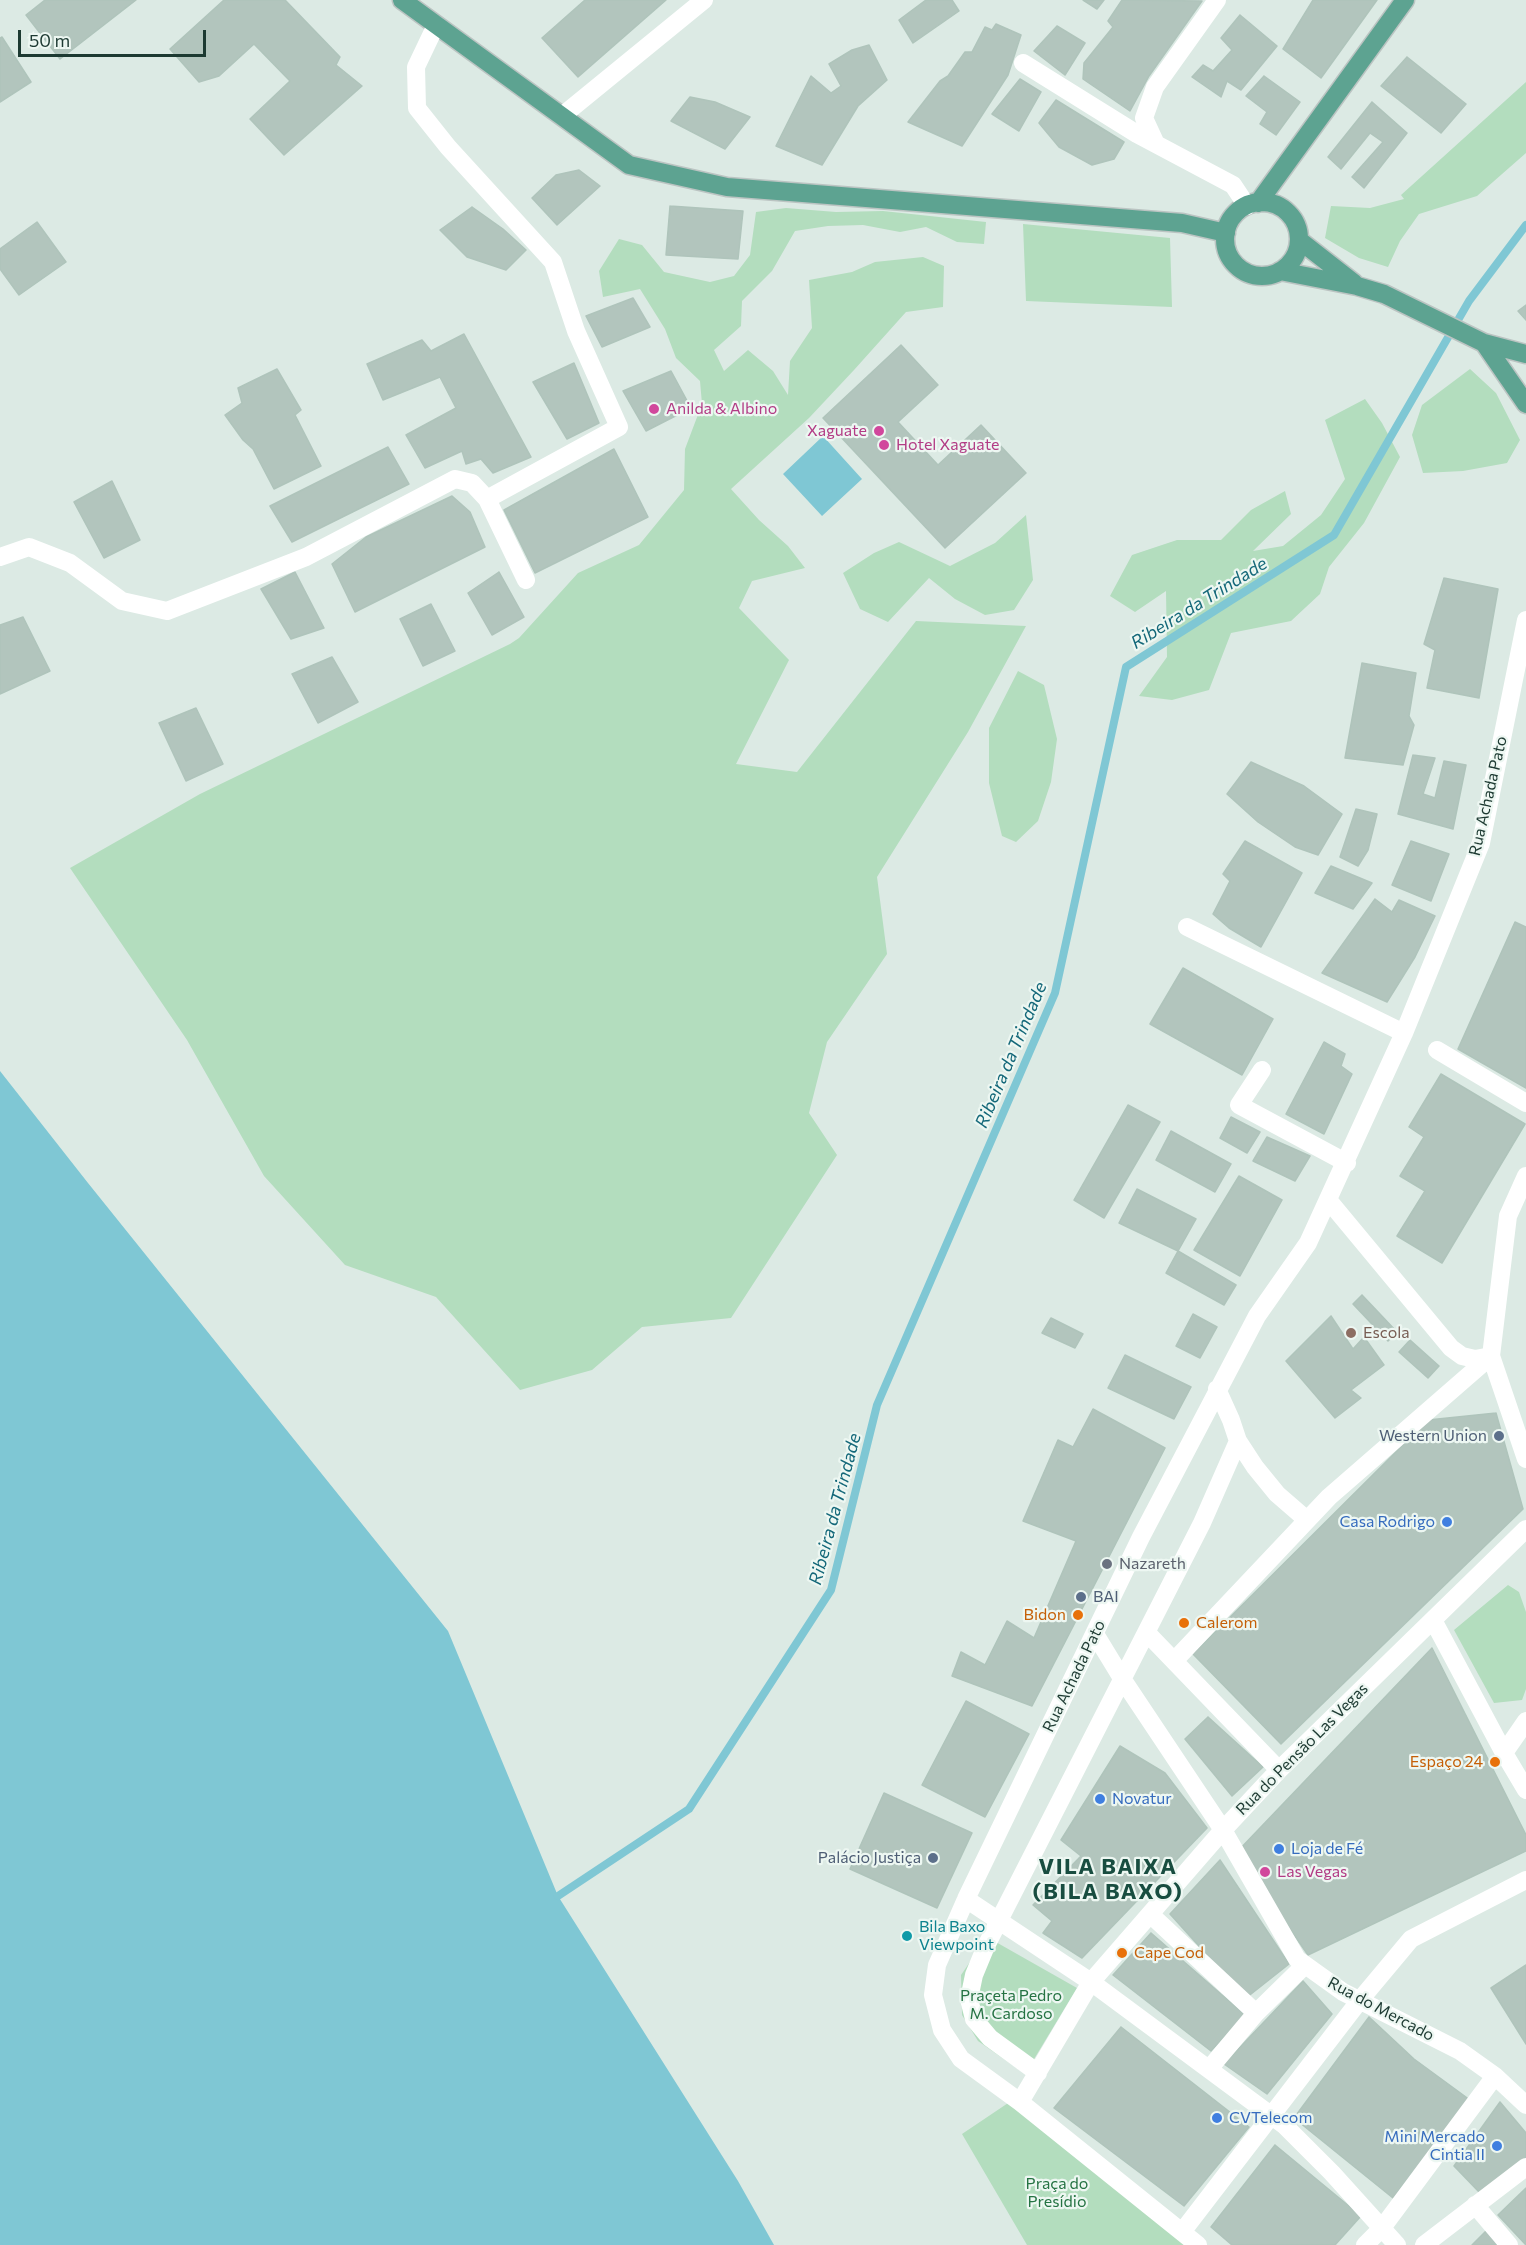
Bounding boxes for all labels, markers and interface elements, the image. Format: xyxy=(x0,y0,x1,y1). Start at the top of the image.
scale bar xyxy=(21,18,208,56)
text: 50 m xyxy=(29,29,70,51)
place label: Anilda & Albino xyxy=(666,399,777,419)
marker: Anilda & Albino xyxy=(647,402,661,416)
place label: Xaguate xyxy=(807,421,867,441)
marker: Xaguate xyxy=(872,424,886,438)
place label: Hotel Xaguate xyxy=(896,435,1000,455)
marker: Hotel Xaguate xyxy=(877,438,891,452)
water label: Ribeira da Trindade xyxy=(1127,552,1271,654)
street label: Rua Achada Pato xyxy=(1465,734,1511,858)
water label: Ribeira da Trindade xyxy=(970,979,1052,1131)
place label: Escola xyxy=(1363,1323,1410,1343)
marker: Escola xyxy=(1344,1326,1358,1340)
place label: Western Union xyxy=(1379,1426,1487,1446)
marker: Western Union xyxy=(1492,1429,1506,1443)
water label: Ribeira da Trindade xyxy=(804,1431,866,1587)
place label: Casa Rodrigo xyxy=(1339,1512,1435,1532)
marker: Casa Rodrigo xyxy=(1440,1515,1454,1529)
place label: Nazareth xyxy=(1119,1554,1186,1574)
marker: Nazareth xyxy=(1100,1557,1114,1571)
place label: BAI xyxy=(1093,1587,1119,1607)
marker: BAI xyxy=(1074,1590,1088,1604)
place label: Bidon xyxy=(1024,1605,1066,1625)
marker: Bidon xyxy=(1071,1608,1085,1622)
place label: Calerom xyxy=(1196,1613,1257,1633)
marker: Calerom xyxy=(1177,1616,1191,1630)
street label: Rua Achada Pato xyxy=(1039,1617,1109,1735)
street label: Rua do Pensão Las Vegas xyxy=(1232,1679,1372,1819)
place label: Espaço 24 xyxy=(1410,1752,1483,1772)
marker: Espaço 24 xyxy=(1488,1755,1502,1769)
place label: Novatur xyxy=(1112,1789,1172,1809)
marker: Novatur xyxy=(1093,1792,1107,1806)
place label: Loja de Fé xyxy=(1291,1839,1363,1859)
marker: Loja de Fé xyxy=(1272,1842,1286,1856)
place label: Palácio Justiça xyxy=(818,1848,921,1868)
marker: Palácio Justiça xyxy=(926,1851,940,1865)
district label: VILA BAIXA (BILA BAXO) xyxy=(1033,1854,1183,1906)
place label: Las Vegas xyxy=(1277,1862,1347,1882)
marker: Las Vegas xyxy=(1258,1865,1272,1879)
place label: Bila Baxo Viewpoint xyxy=(919,1917,994,1955)
marker: Bila Baxo Viewpoint xyxy=(900,1929,914,1943)
place label: Cape Cod xyxy=(1134,1943,1204,1963)
marker: Cape Cod xyxy=(1115,1946,1129,1960)
street label: Rua do Mercado xyxy=(1324,1973,1438,2045)
park label: Praçeta Pedro M. Cardoso xyxy=(960,1986,1062,2024)
place label: CVTelecom xyxy=(1229,2108,1312,2128)
marker: CVTelecom xyxy=(1210,2111,1224,2125)
place label: Mini Mercado Cintia II xyxy=(1384,2127,1485,2165)
marker: Mini Mercado Cintia II xyxy=(1490,2139,1504,2153)
park label: Praça do Presídio xyxy=(1026,2174,1088,2212)

